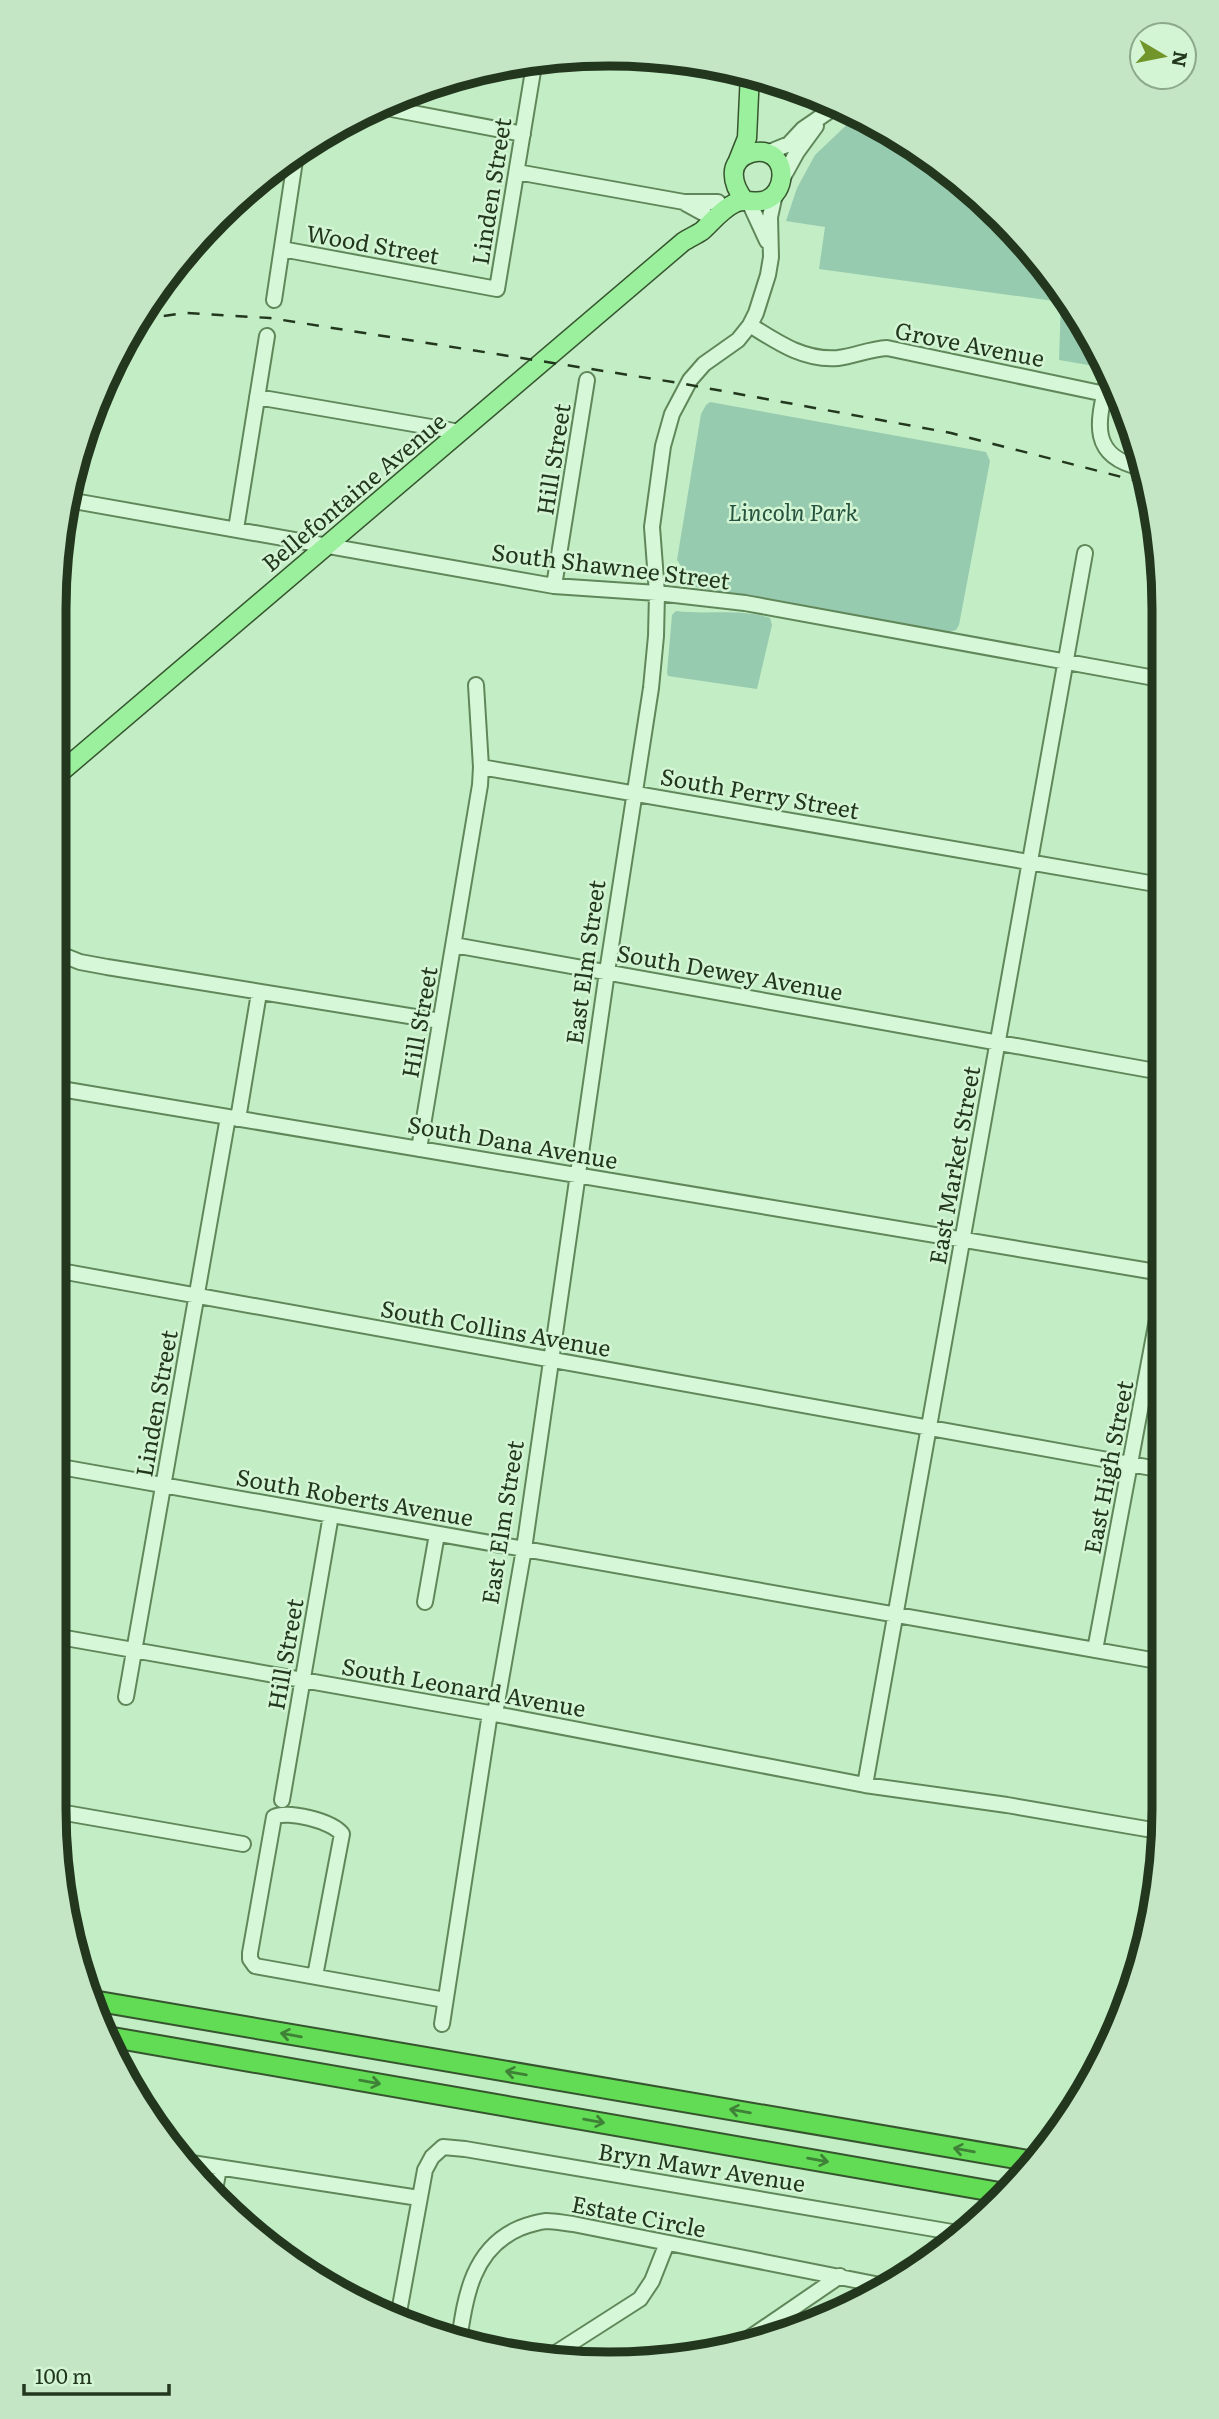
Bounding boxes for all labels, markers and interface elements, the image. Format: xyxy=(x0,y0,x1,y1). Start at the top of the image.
north arrow xyxy=(1128,21,1198,91)
text: N xyxy=(1166,49,1196,69)
street label: Linden Street xyxy=(462,114,519,267)
street label: Wood Street xyxy=(304,215,443,272)
street label: Grove Avenue xyxy=(892,312,1048,374)
street label: Hill Street xyxy=(526,400,578,517)
street label: Bellefontaine Avenue xyxy=(253,403,453,579)
park label: Lincoln Park xyxy=(728,494,858,528)
street label: South Shawnee Street xyxy=(490,534,733,597)
street label: South Perry Street xyxy=(658,758,863,826)
street label: East Elm Street xyxy=(556,877,612,1046)
street label: South Dewey Avenue xyxy=(614,934,846,1008)
street label: Hill Street xyxy=(391,963,445,1080)
street label: East Market Street xyxy=(919,1062,987,1267)
street label: South Dana Avenue xyxy=(405,1106,621,1176)
street label: South Collins Avenue xyxy=(378,1290,614,1364)
street label: Linden Street xyxy=(125,1326,185,1479)
street label: East High Street xyxy=(1074,1377,1141,1557)
street label: East Elm Street xyxy=(471,1437,531,1606)
street label: South Roberts Avenue xyxy=(234,1458,476,1534)
street label: Hill Street xyxy=(257,1595,311,1712)
street label: South Leonard Avenue xyxy=(339,1648,589,1724)
one-way arrow xyxy=(281,2027,303,2041)
one-way arrow xyxy=(505,2066,528,2079)
one-way arrow xyxy=(358,2076,381,2089)
one-way arrow xyxy=(729,2104,752,2117)
one-way arrow xyxy=(582,2115,605,2128)
street label: Bryn Mawr Avenue xyxy=(596,2133,808,2199)
one-way arrow xyxy=(953,2143,976,2156)
one-way arrow xyxy=(806,2154,829,2167)
street label: Estate Circle xyxy=(569,2185,709,2245)
scale bar xyxy=(24,2352,170,2396)
text: 100 m xyxy=(35,2359,92,2390)

